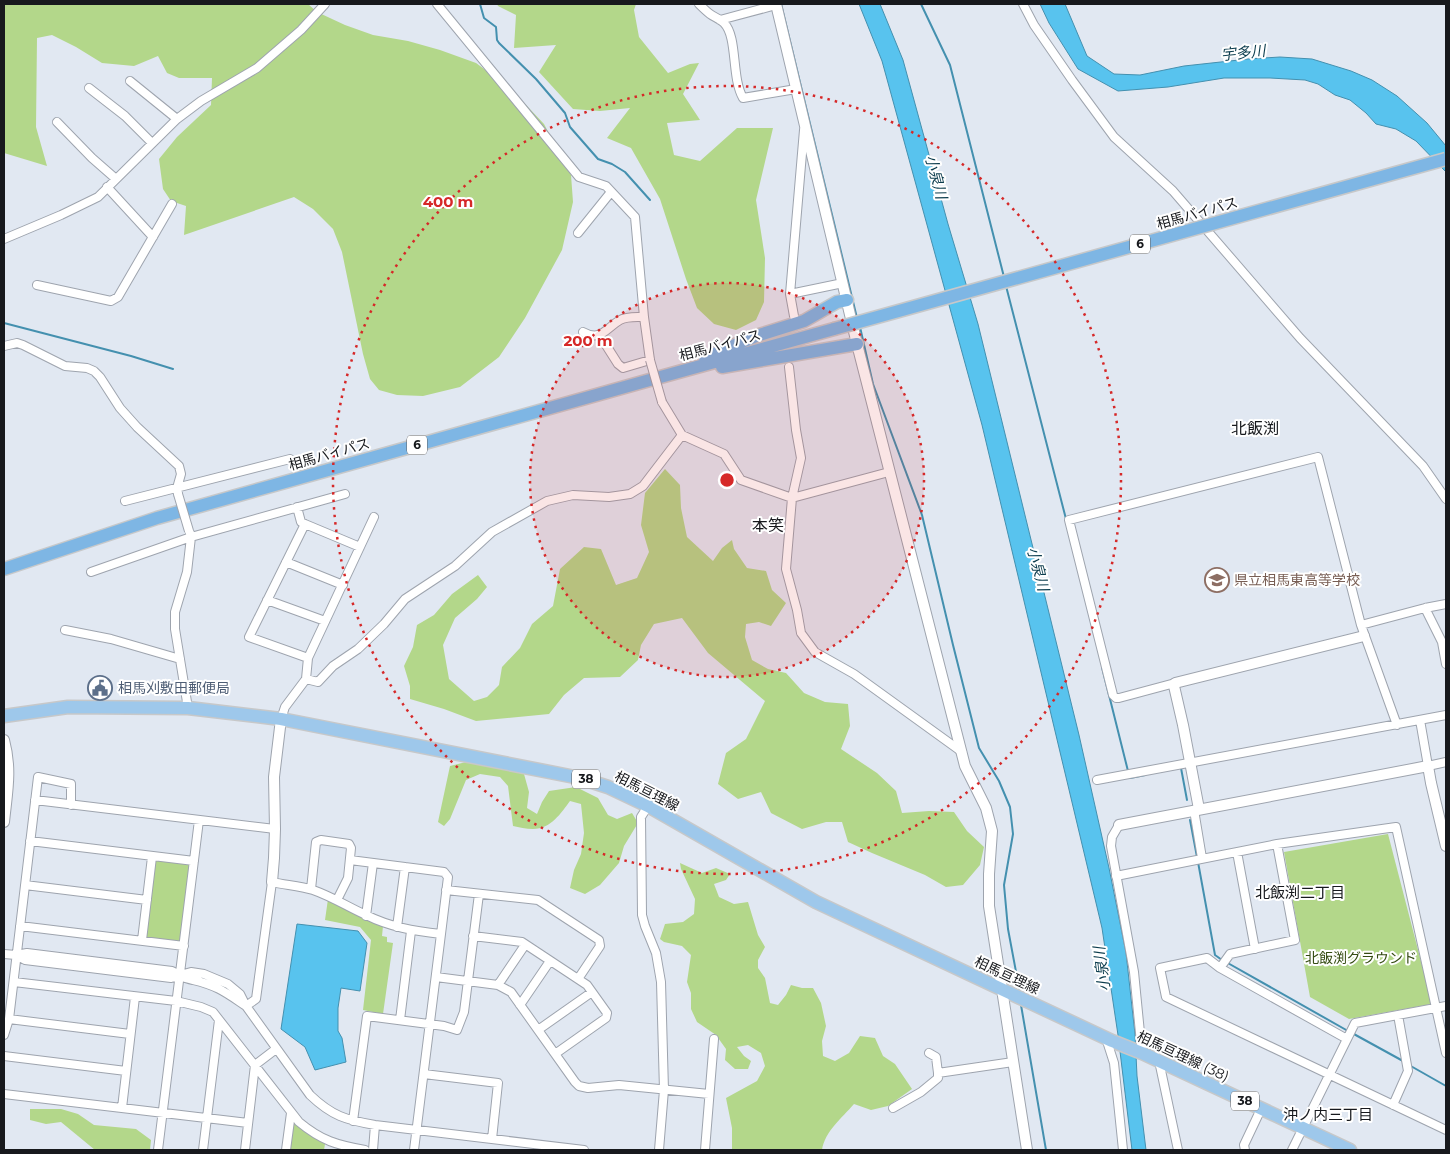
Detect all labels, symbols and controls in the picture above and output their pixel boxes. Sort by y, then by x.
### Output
water label: 宇多川 [1220,40,1268,64]
water label: 小泉川 [921,153,952,203]
text: 400 m [423,192,473,211]
street label: 相馬バイパス [1154,193,1240,233]
road number: 6 [1130,234,1150,253]
street label: 相馬バイパス [677,325,763,365]
text: 200 m [563,331,613,350]
district label: 北飯渕 [1231,419,1279,438]
street label: 相馬バイパス [286,434,372,474]
road number: 6 [407,436,427,454]
centre of rings [718,471,736,489]
district label: 本笑 [752,516,784,535]
water label: 小泉川 [1023,545,1054,595]
school or university icon: 県立相馬東高等学校 [1204,567,1230,593]
place label: 県立相馬東高等学校 [1234,571,1360,589]
public building icon: 相馬刈敷田郵便局 [87,675,113,701]
place label: 相馬刈敷田郵便局 [118,679,230,697]
street label: 相馬亘理線 [612,767,682,815]
road number: 38 [572,770,600,789]
district label: 北飯渕二丁目 [1255,883,1345,902]
water label: 小泉川 [1089,944,1114,993]
park label: 北飯渕グラウンド [1305,949,1417,967]
street label: 相馬亘理線 [971,952,1043,998]
street label: 相馬亘理線 (38) [1134,1027,1232,1085]
road number: 38 [1231,1092,1259,1110]
district label: 沖ノ内三丁目 [1283,1105,1373,1124]

